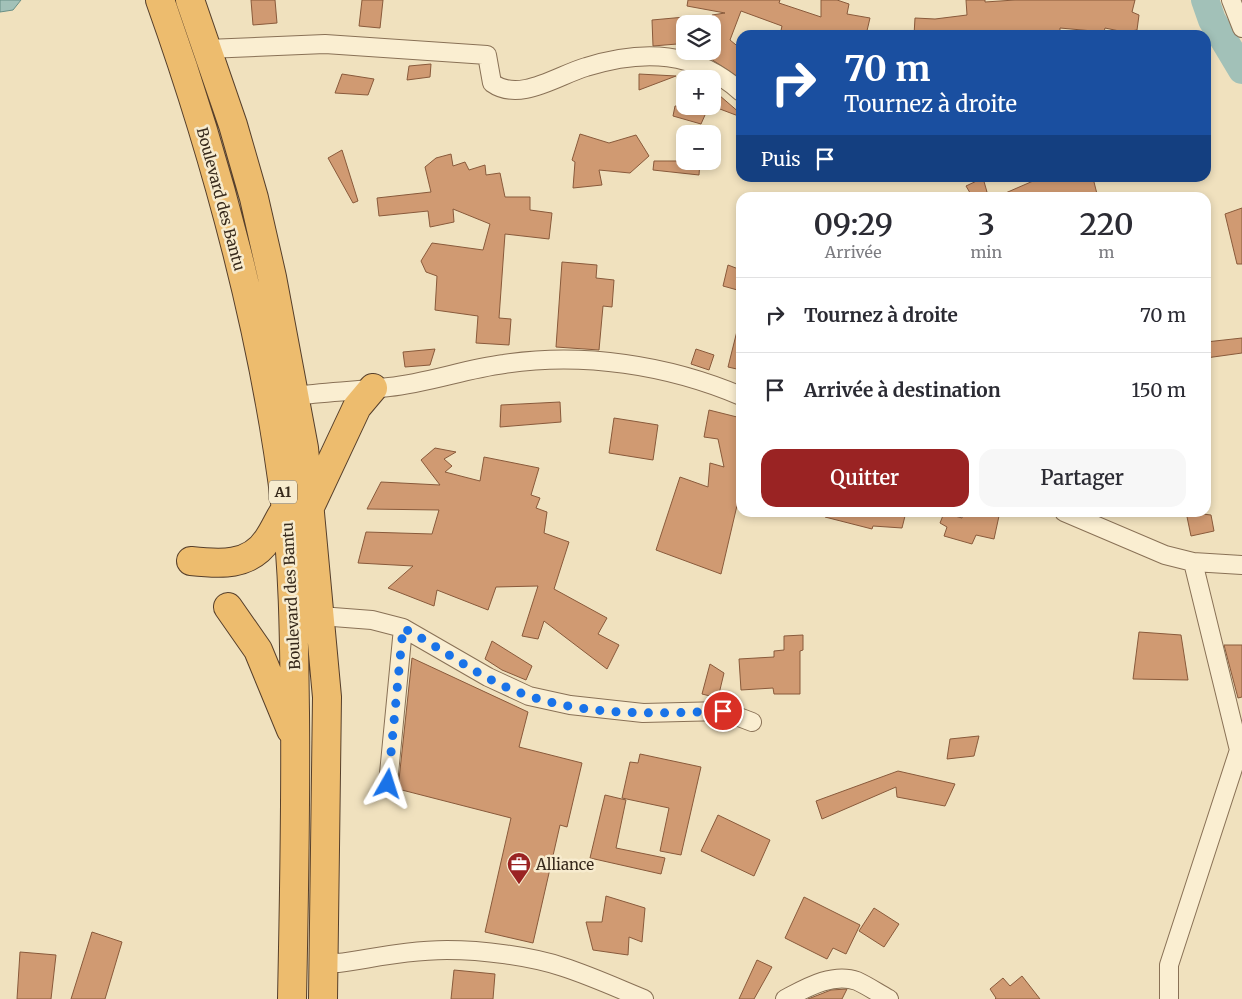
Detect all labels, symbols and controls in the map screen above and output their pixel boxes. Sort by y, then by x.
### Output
map controls [676,15,721,170]
button: layers [676,15,721,60]
text: 70 m [844,47,931,91]
icon: right [761,50,826,115]
button: + [676,70,721,115]
text: Tournez à droite [844,90,1017,118]
street label: Boulevard des Bantu [193,125,249,273]
button: − [676,125,721,170]
icon: arrive [811,145,839,173]
text: Puis [761,147,801,171]
text: 09:29 [813,205,893,243]
text: 3 [978,205,995,243]
text: 220 [1080,205,1134,243]
text: Arrivée [825,242,882,262]
text: min [970,242,1002,262]
text: m [1099,242,1115,262]
icon: right [761,301,789,329]
text: Tournez à droite [804,303,958,327]
text: 70 m [1140,303,1186,327]
icon: arrive [761,376,789,404]
text: Arrivée à destination [804,378,1001,402]
text: 150 m [1132,378,1186,402]
button: Quitter [761,449,969,507]
button: Partager [979,449,1186,507]
road number: A1 [269,481,297,504]
street label: Boulevard des Bantu [278,522,304,670]
pin [702,690,744,732]
icon: arrive [709,697,737,725]
position arrow [361,757,413,809]
office icon: Alliance [506,851,532,885]
place label: Alliance [535,855,594,874]

